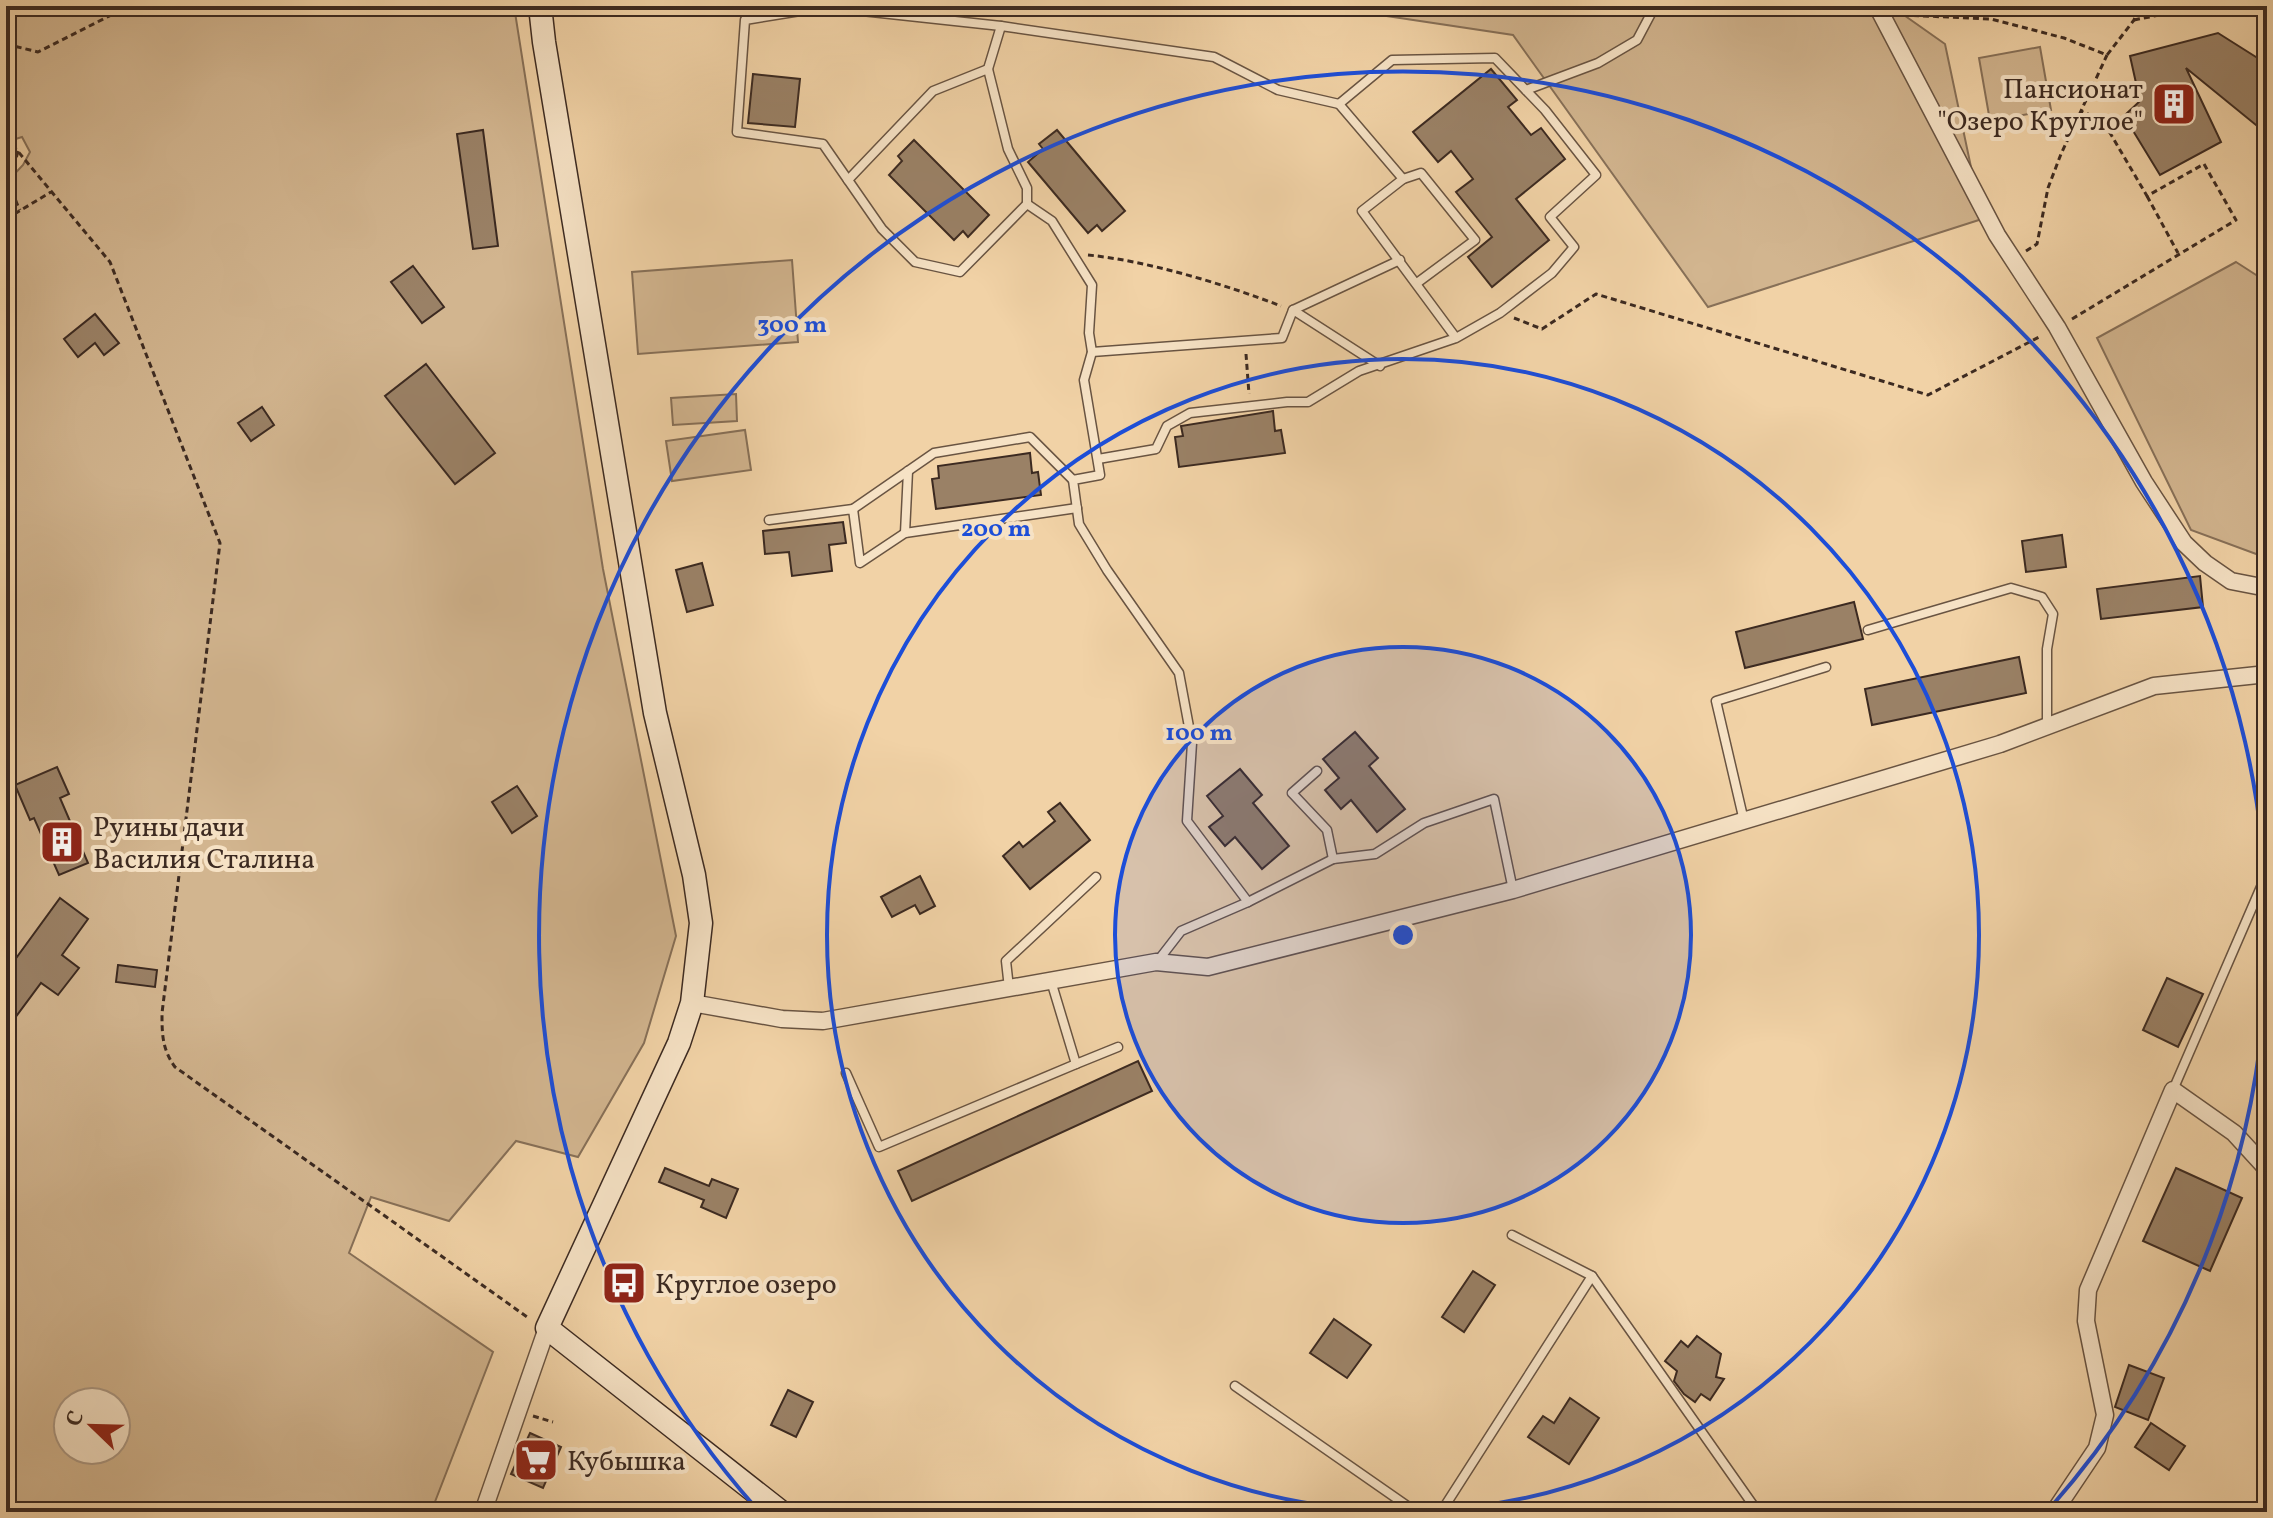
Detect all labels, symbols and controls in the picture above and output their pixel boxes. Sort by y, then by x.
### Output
place label: Пансионат "Озеро Круглое" [1937,71,2143,142]
building icon: Пансионат "Озеро Круглое" [2150,80,2198,128]
text: 300 m [757,309,827,343]
text: 200 m [961,513,1031,547]
text: 100 m [1165,717,1233,751]
place label: Руины дачи Василия Сталина [93,809,315,880]
building icon: Руины дачи Василия Сталина [38,818,86,866]
centre of rings [1389,921,1417,949]
bus stop icon: Круглое озеро [600,1259,648,1307]
place label: Круглое озеро [655,1266,837,1305]
north arrow [52,1386,132,1466]
text: С [59,1407,93,1432]
supermarket icon: Кубышка [512,1436,560,1484]
place label: Кубышка [567,1443,686,1482]

